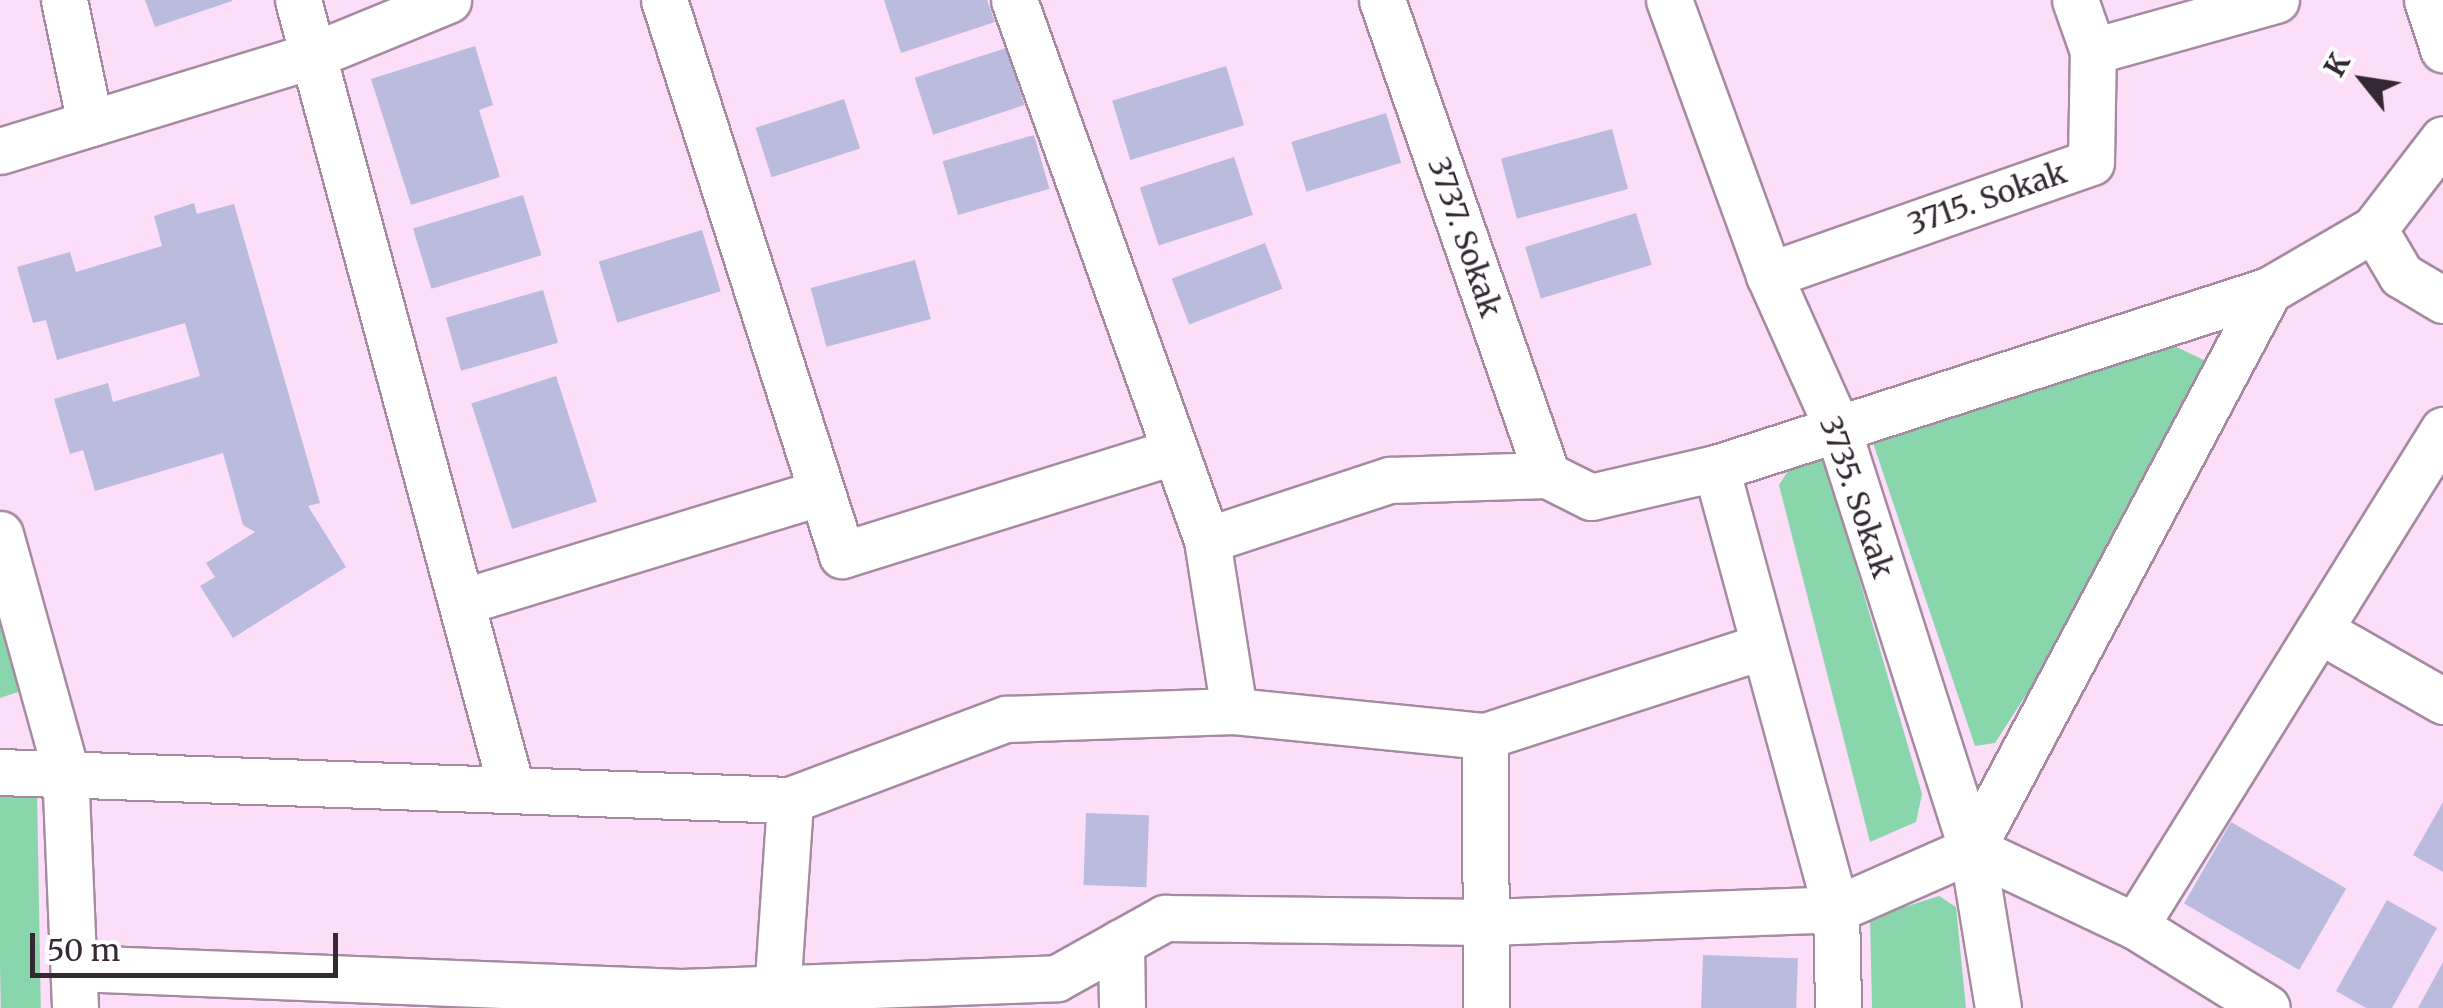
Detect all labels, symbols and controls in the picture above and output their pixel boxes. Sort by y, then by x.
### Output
north arrow [2313,30,2413,130]
text: K [2316,47,2358,83]
street label: 3737. Sokak [1421,152,1509,322]
street label: 3715. Sokak [1903,154,2071,242]
street label: 3735. Sokak [1813,412,1901,582]
scale bar [35,913,342,975]
text: 50 m [47,931,120,969]

